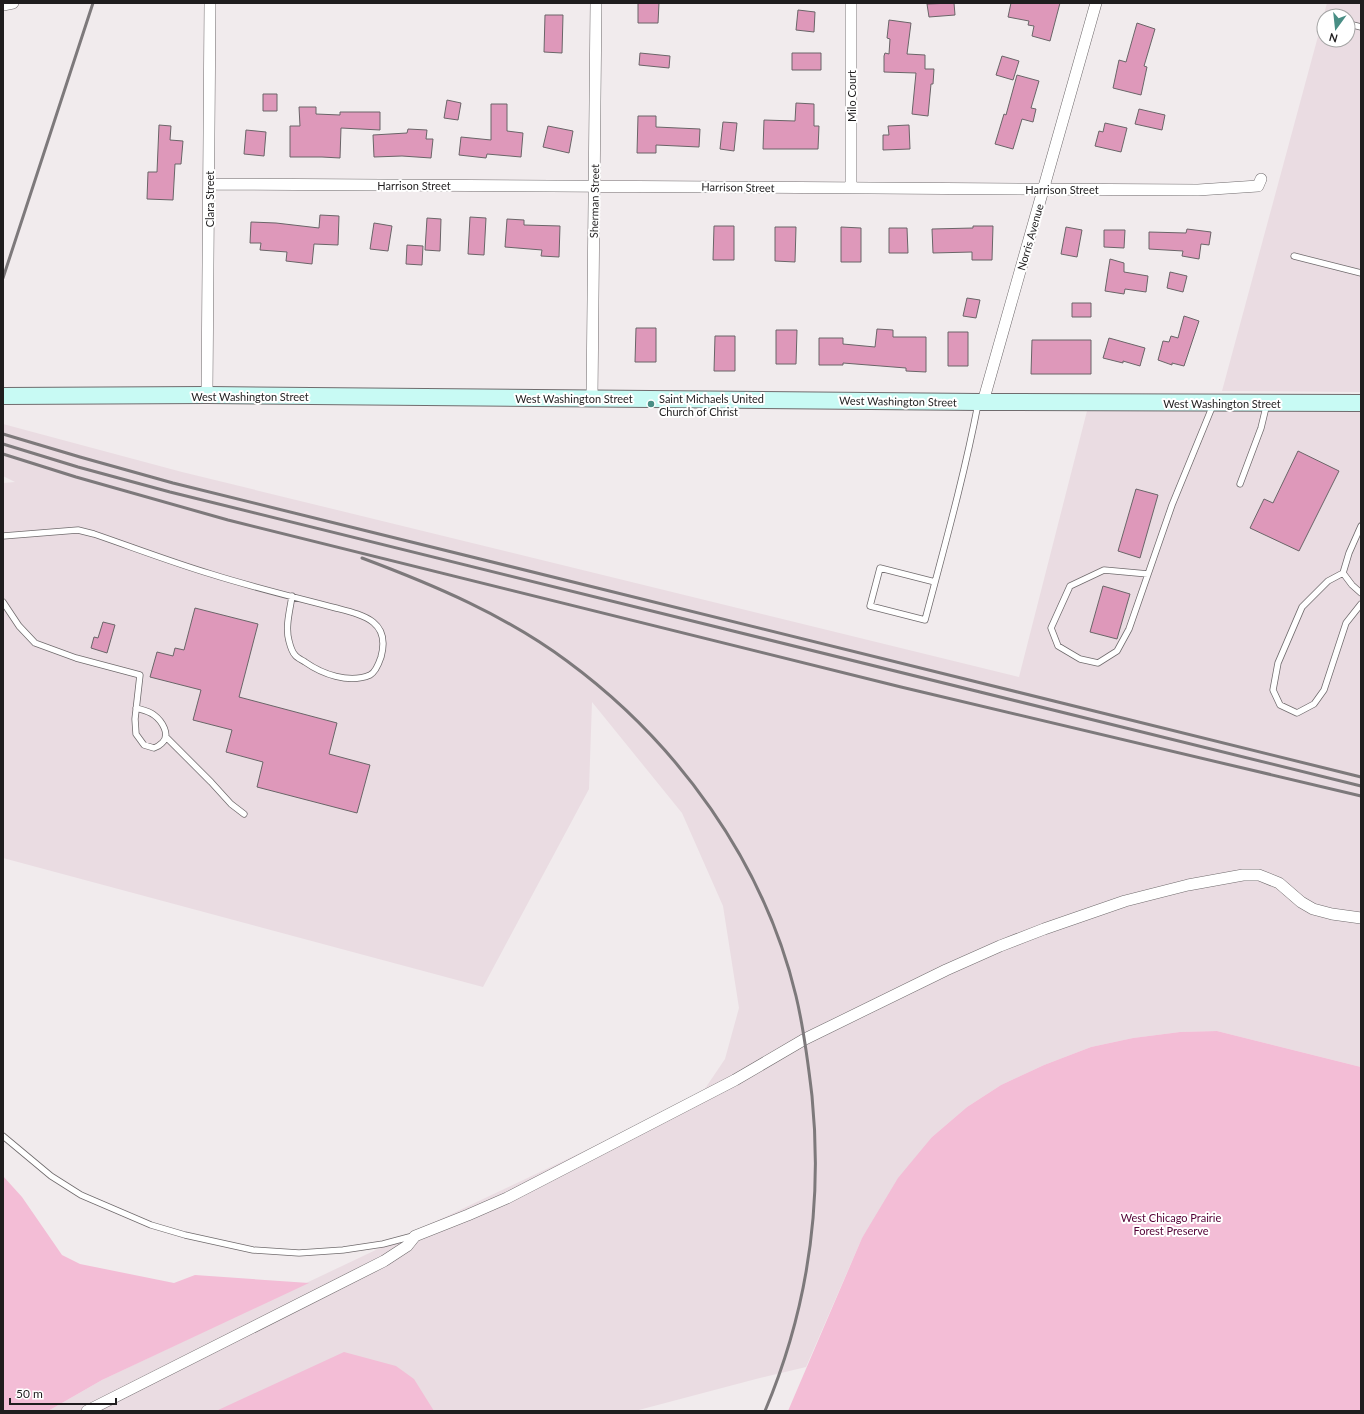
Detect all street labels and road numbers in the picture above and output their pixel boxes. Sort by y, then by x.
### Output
street label: Milo Court [845,70,858,122]
street label: Sherman Street [587,164,601,238]
street label: Clara Street [203,171,216,227]
street label: Harrison Street [377,179,451,192]
street label: Harrison Street [701,180,775,194]
street label: Harrison Street [1025,183,1099,196]
street label: Norris Avenue [1014,202,1046,272]
street label: West Washington Street [191,390,309,403]
street label: West Washington Street [515,392,633,405]
street label: West Washington Street [839,393,957,409]
street label: West Washington Street [1163,397,1281,410]

